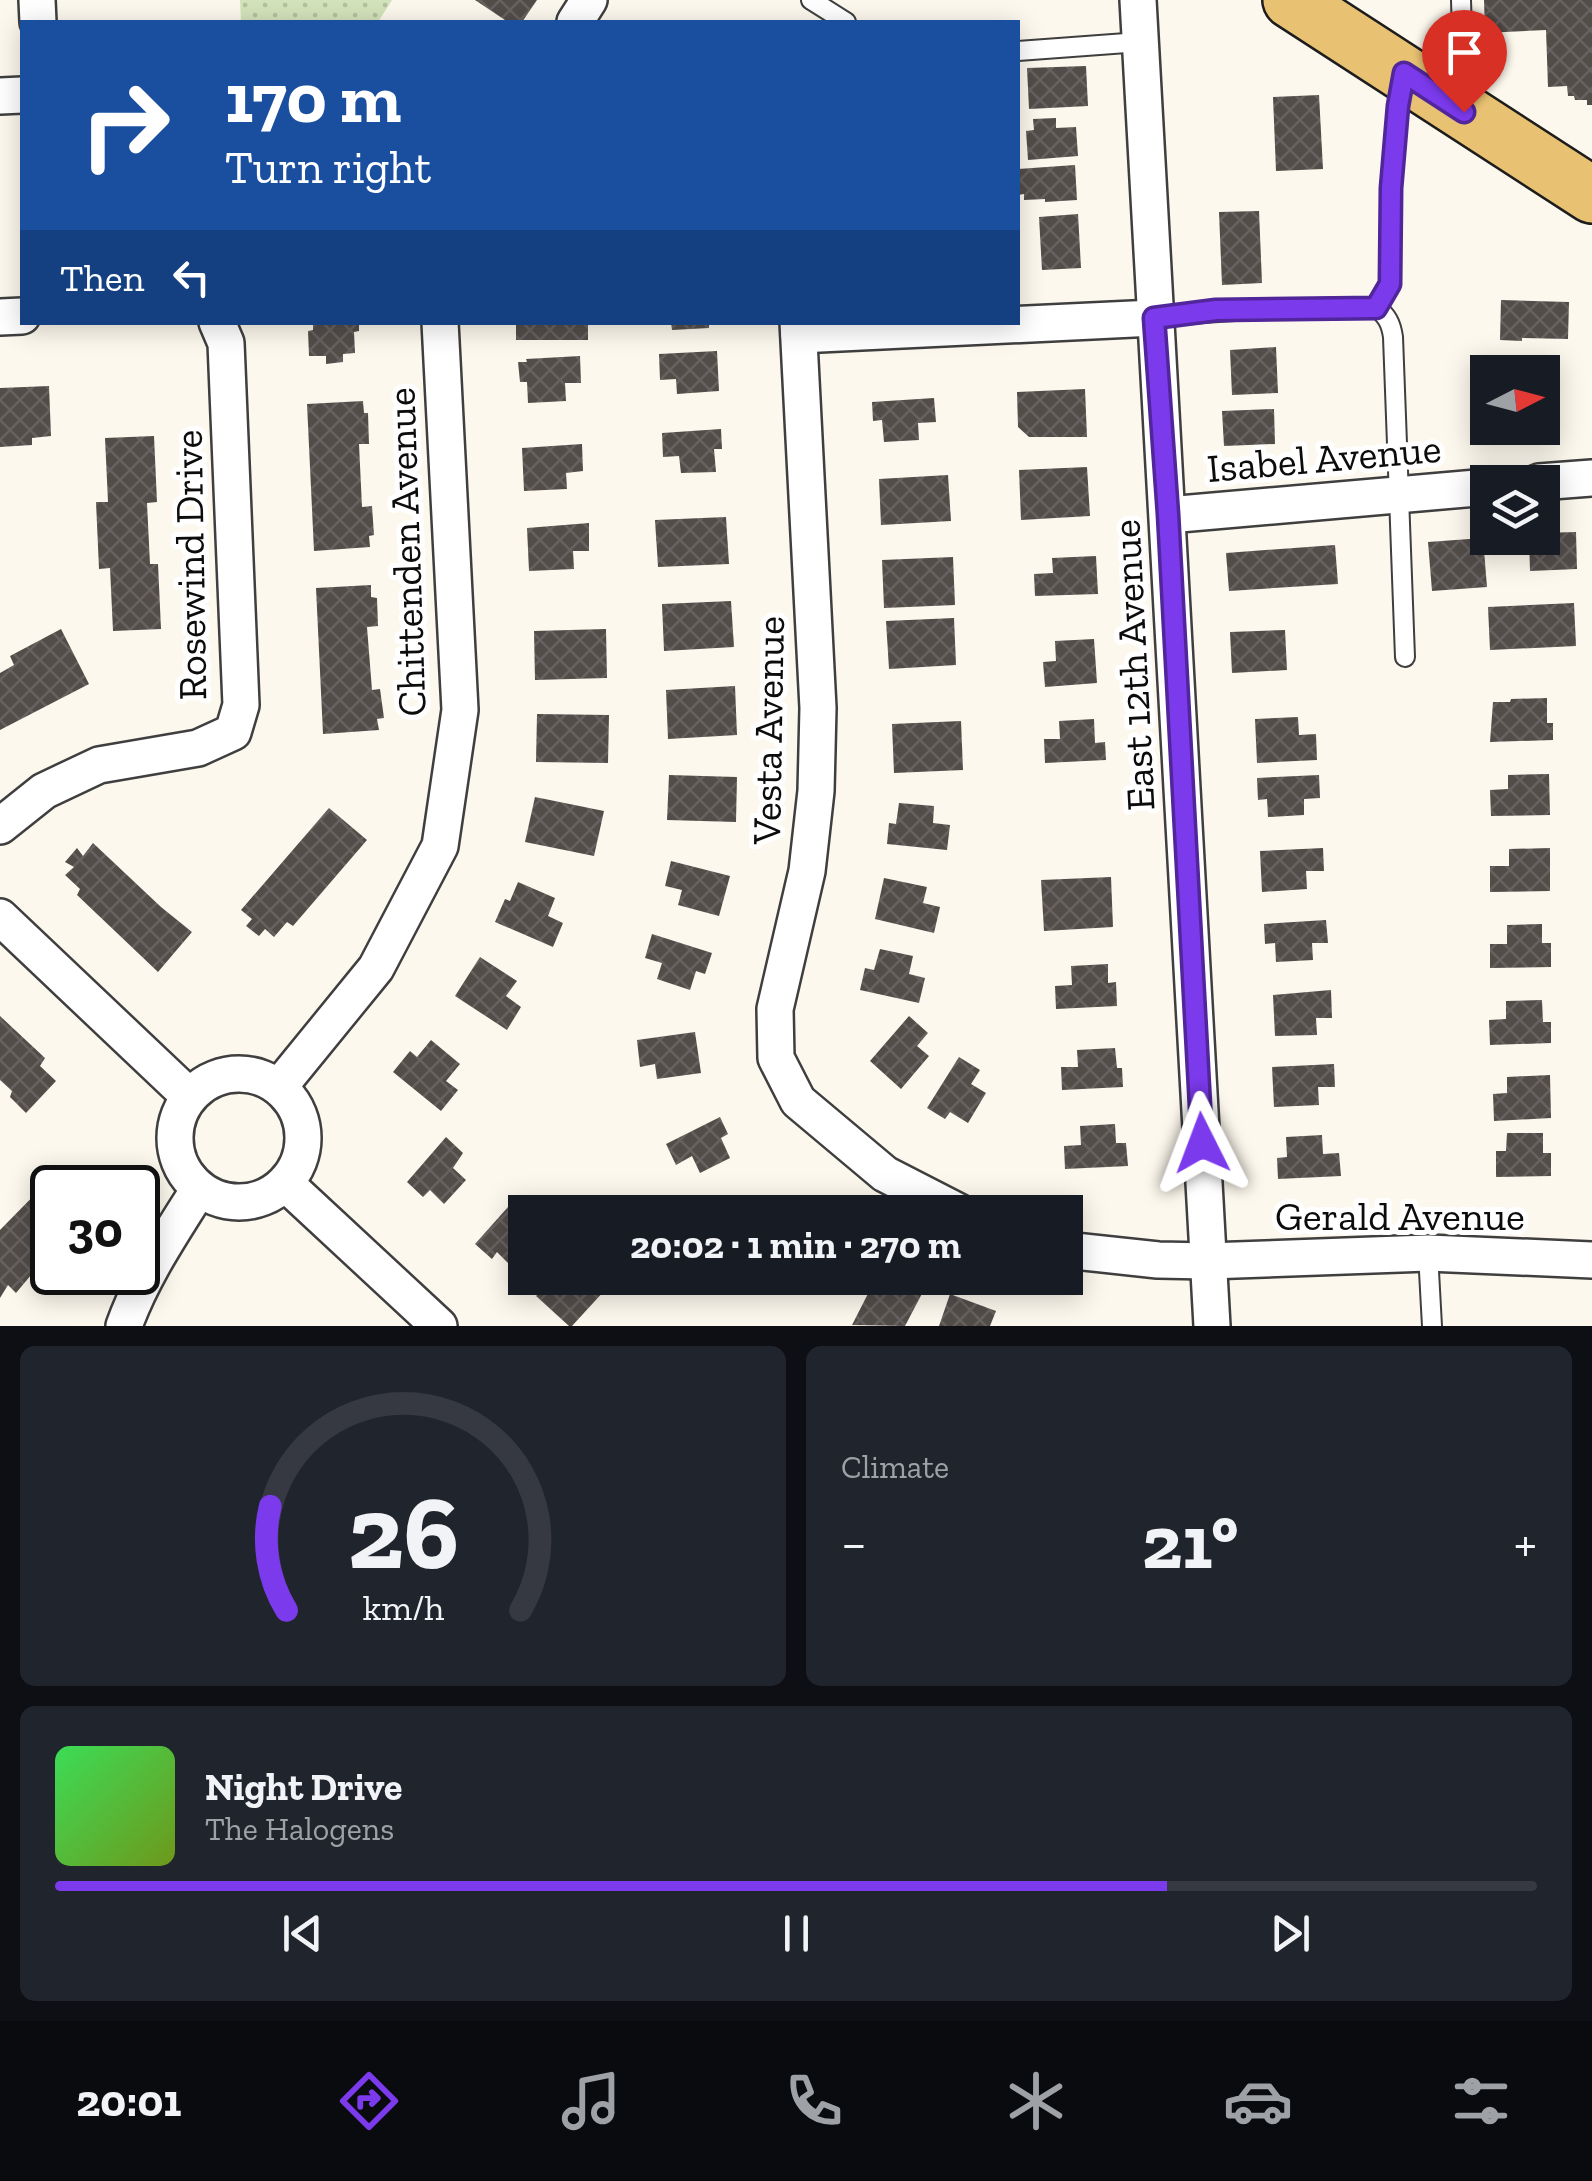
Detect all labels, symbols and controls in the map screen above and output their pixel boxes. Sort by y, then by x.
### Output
pin [1422,10,1507,113]
icon: arrive [1437,25,1492,80]
text: 170 m [225,56,401,140]
icon: right [60,60,190,190]
text: Turn right [225,141,431,195]
icon: left [164,250,219,305]
text: Then [60,255,144,301]
north arrow [1470,355,1560,445]
map controls [1470,355,1560,555]
street label: Chittenden Avenue [376,387,436,717]
street label: Isabel Avenue [1205,424,1443,492]
street label: Rosewind Drive [164,429,216,701]
button: layers [1470,465,1560,555]
street label: East 12th Avenue [1101,518,1165,812]
street label: Vesta Avenue [742,615,794,846]
position arrow [1150,1091,1254,1195]
speed limit sign: 30 [30,1165,160,1295]
street label: Gerald Avenue [1275,1192,1525,1240]
text: 20:02 · 1 min · 270 m [630,1222,961,1268]
text: Climate [841,1448,949,1486]
text: 26 [347,1470,459,1595]
text: 21° [1142,1497,1238,1587]
text: − [841,1510,867,1576]
text: + [1514,1510,1537,1576]
text: km/h [362,1586,444,1629]
text: Night Drive [205,1764,402,1810]
text: The Halogens [205,1810,394,1848]
icon: previous [275,1906,330,1961]
icon: pause [769,1906,824,1961]
icon: next [1263,1906,1318,1961]
icon: directions [334,2066,404,2136]
icon: music [556,2066,626,2136]
icon: phone [779,2066,849,2136]
icon: climate [1001,2066,1071,2136]
icon: car [1223,2066,1293,2136]
icon: filters [1446,2066,1516,2136]
text: 20:01 [76,2074,182,2128]

